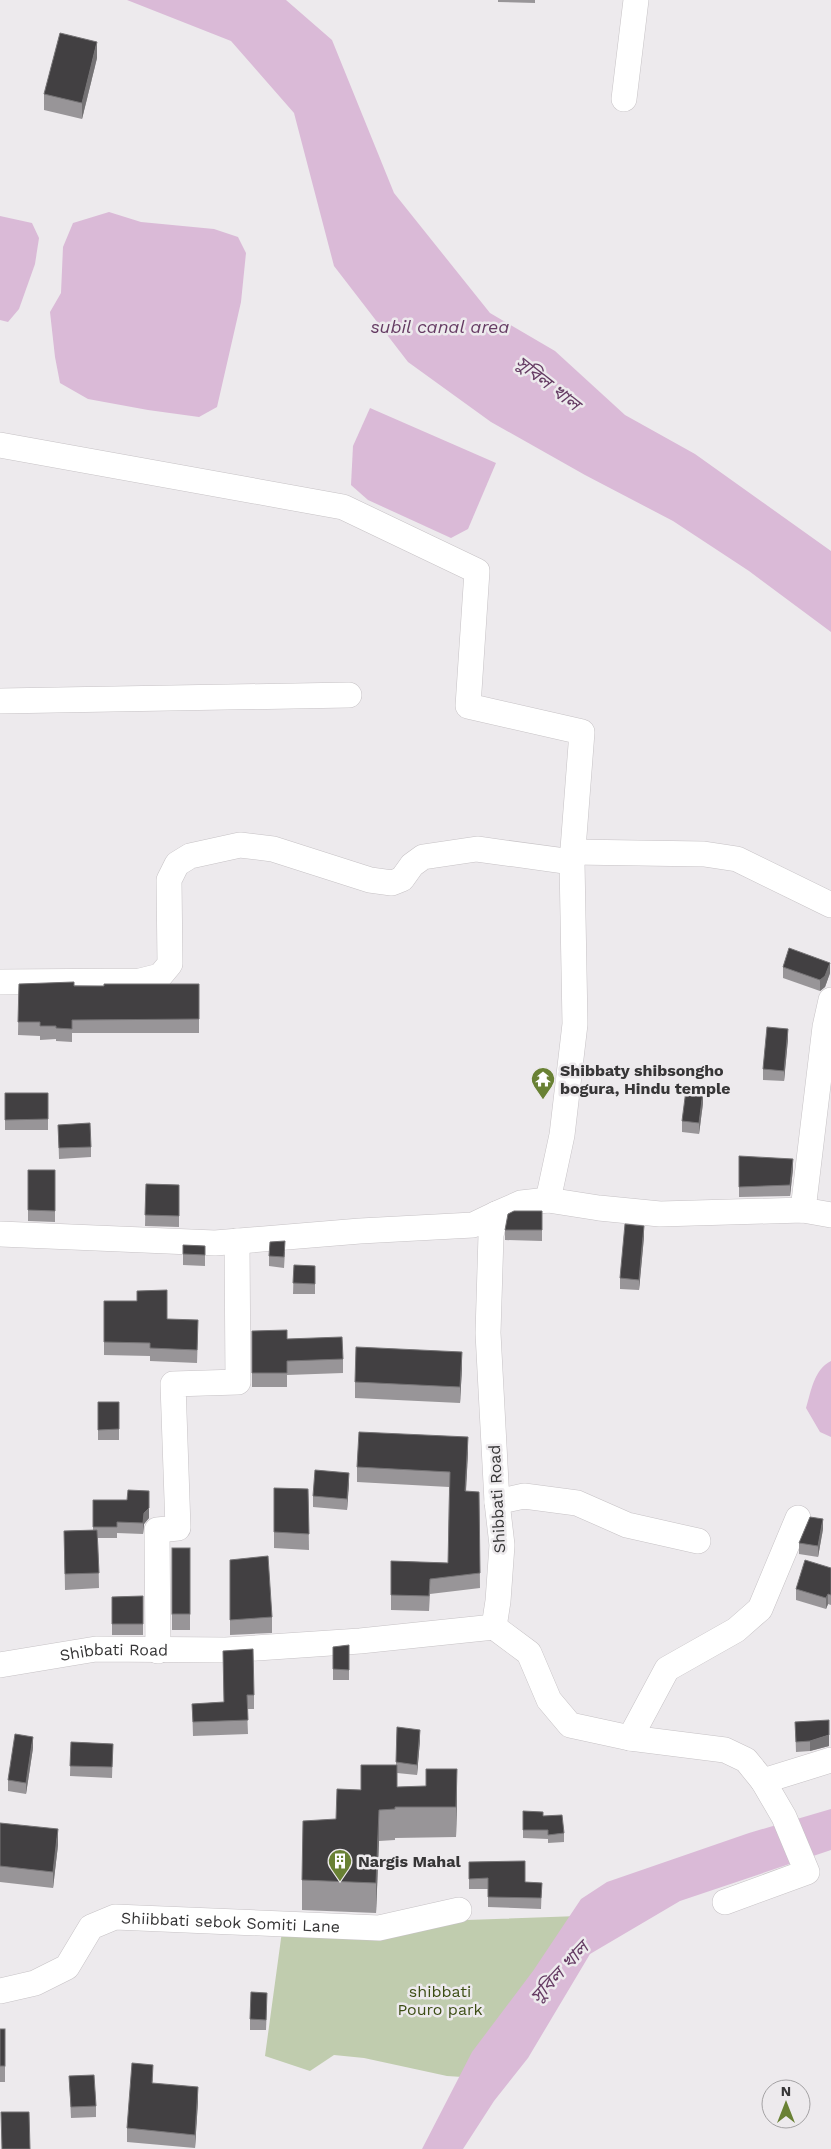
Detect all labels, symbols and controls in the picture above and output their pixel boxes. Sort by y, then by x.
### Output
water label: subil canal area [371,316,509,337]
water label: সুবিল খাল [511,351,587,418]
place label: Shibbaty shibsongho bogura, Hindu temple [560,1061,731,1098]
temple icon: Shibbaty shibsongho bogura, Hindu temple [530,1066,556,1100]
street label: Shibbati Road [485,1444,509,1554]
street label: Shibbati Road [58,1639,168,1664]
building icon: Nargis Mahal [327,1848,353,1882]
place label: Nargis Mahal [358,1852,461,1871]
street label: Shiibbati sebok Somiti Lane [121,1908,340,1936]
water label: সুবিল খাল [525,1934,596,2008]
park label: shibbati Pouro park [397,1982,483,2019]
north arrow [761,2079,811,2129]
text: N [781,2083,791,2099]

